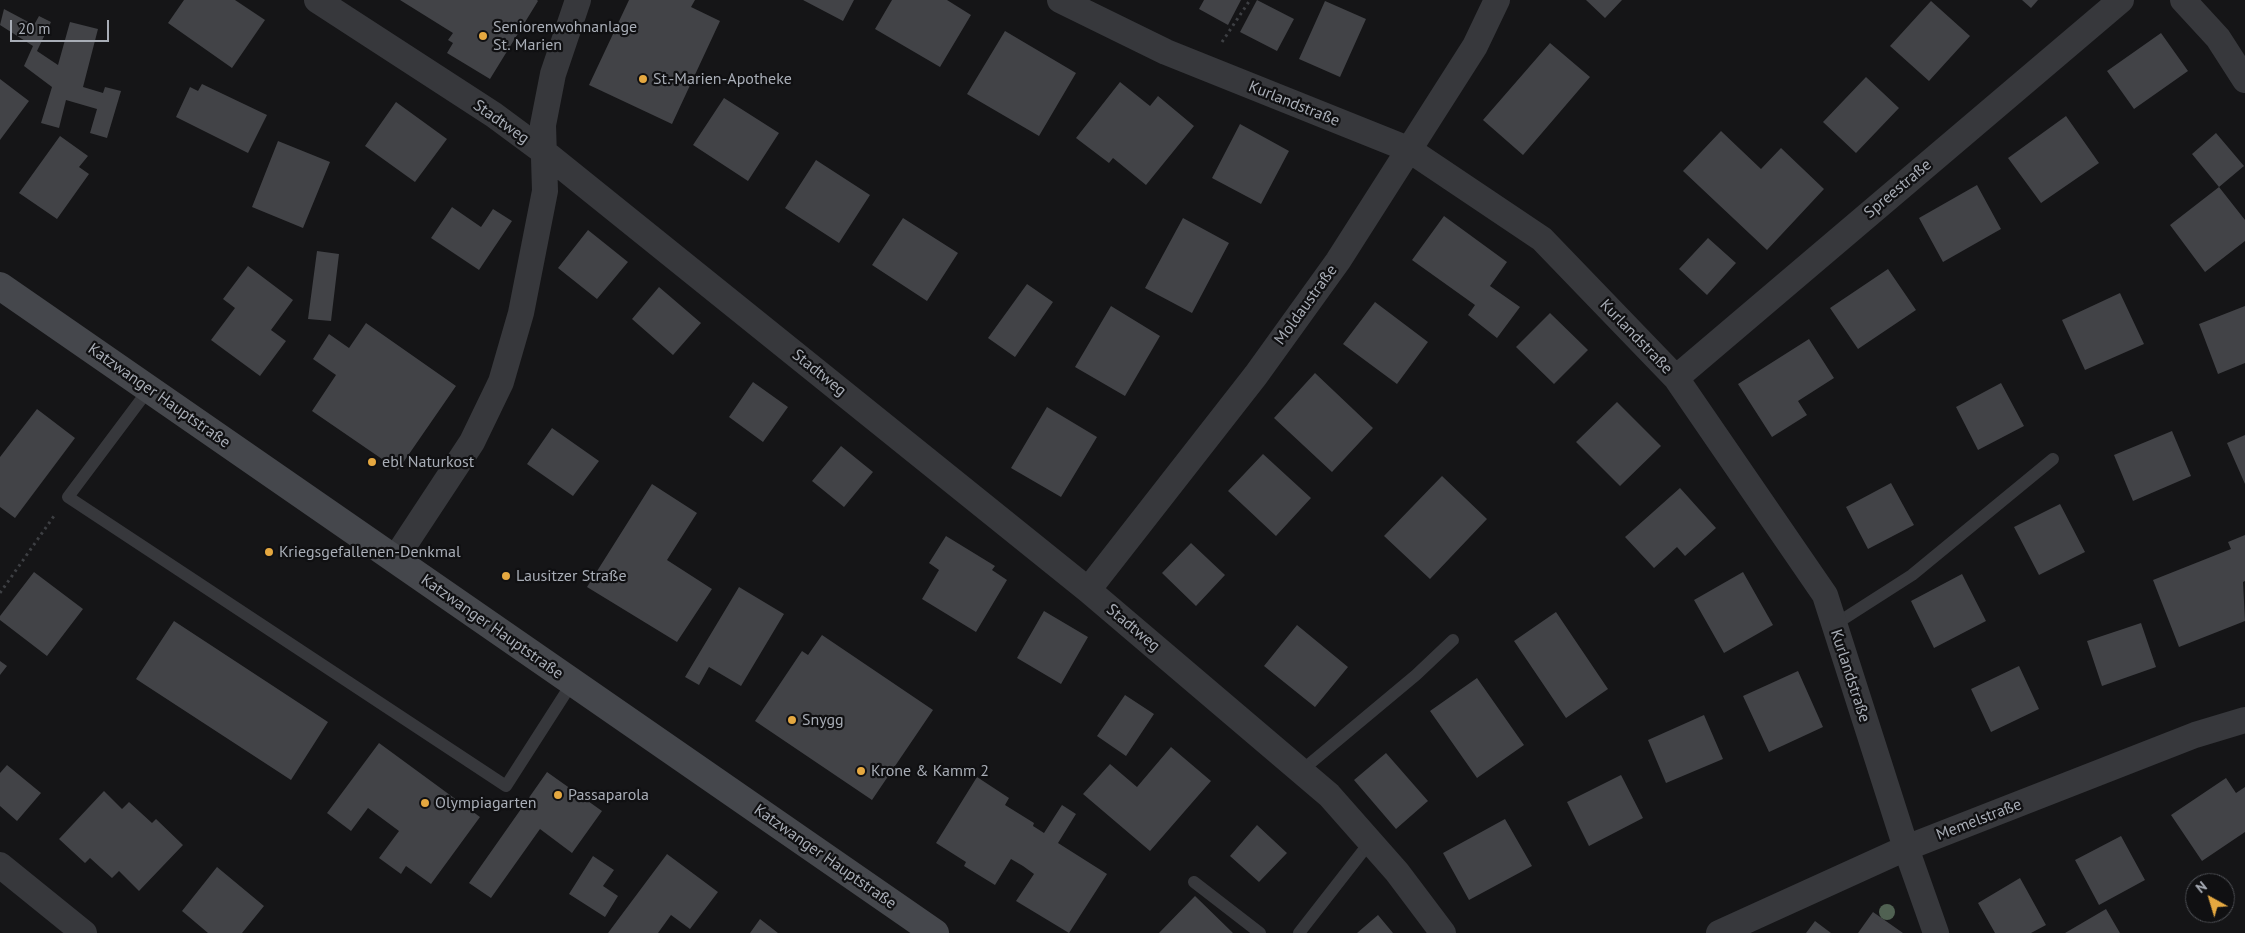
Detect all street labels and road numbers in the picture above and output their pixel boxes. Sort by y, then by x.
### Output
street label: Kurlandstraße [1246,77,1342,131]
street label: Stadtweg [469,96,533,148]
street label: Spreestraße [1860,155,1936,223]
street label: Moldaustraße [1271,261,1341,349]
street label: Kurlandstraße [1596,296,1676,378]
street label: Katzwanger Hauptstraße [84,340,234,452]
street label: Stadtweg [788,345,850,401]
street label: Katzwanger Hauptstraße [417,571,567,683]
street label: Stadtweg [1102,600,1164,656]
street label: Kurlandstraße [1826,627,1874,725]
street label: Memelstraße [1934,795,2024,845]
street label: Katzwanger Hauptstraße [750,801,900,913]

